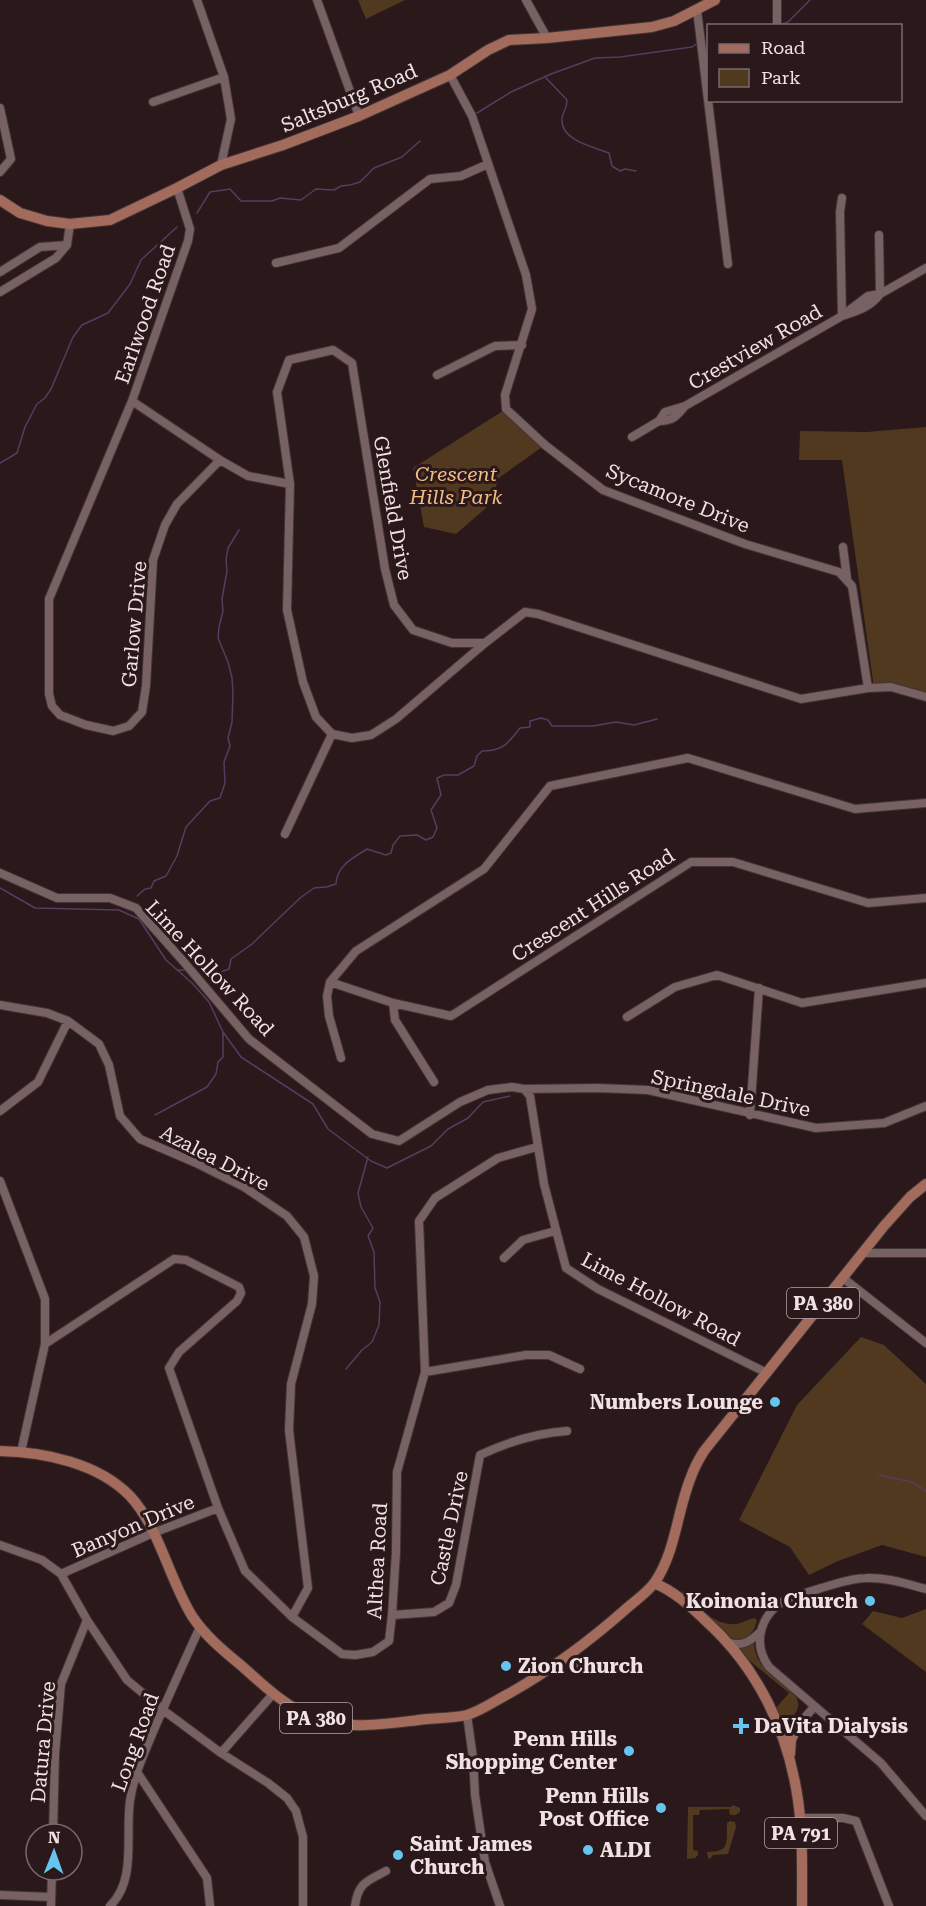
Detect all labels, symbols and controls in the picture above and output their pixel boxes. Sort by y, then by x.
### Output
legend [707,24,902,102]
text: Road [761,37,806,58]
street label: Saltsburg Road [277,58,421,137]
text: Park [761,67,801,88]
street label: Earlwood Road [110,241,180,387]
street label: Crestview Road [684,299,826,395]
street label: Glenfield Drive [368,434,418,582]
street label: Sycamore Drive [603,458,753,538]
park label: Crescent Hills Park [409,462,503,509]
street label: Garlow Drive [117,560,151,688]
street label: Crescent Hills Road [507,843,679,967]
street label: Lime Hollow Road [141,895,279,1041]
street label: Springdale Drive [649,1064,813,1122]
street label: Azalea Drive [156,1120,274,1196]
street label: Lime Hollow Road [577,1247,745,1351]
road number: PA 380 [787,1288,859,1318]
place label: Numbers Lounge [590,1390,763,1414]
marker: Numbers Lounge [768,1395,782,1409]
street label: Castle Drive [425,1468,473,1588]
street label: Banyon Drive [68,1489,198,1563]
street label: Althea Road [362,1502,392,1620]
place label: Koinonia Church [686,1589,859,1613]
marker: Koinonia Church [863,1594,877,1608]
place label: Zion Church [518,1654,644,1678]
marker: Zion Church [499,1659,513,1673]
street label: Datura Drive [26,1680,60,1804]
street label: Long Road [106,1689,164,1795]
road number: PA 380 [280,1703,352,1733]
place label: DaVita Dialysis [754,1714,908,1738]
marker: DaVita Dialysis [732,1717,750,1735]
place label: Penn Hills Shopping Center [446,1727,617,1774]
marker: Penn Hills Shopping Center [622,1744,636,1758]
place label: Penn Hills Post Office [539,1784,649,1831]
marker: Penn Hills Post Office [654,1801,668,1815]
road number: PA 791 [765,1818,837,1848]
north arrow [24,1822,84,1882]
text: N [48,1828,61,1847]
place label: Saint James Church [410,1832,532,1879]
place label: ALDI [600,1838,651,1862]
marker: ALDI [581,1843,595,1857]
marker: Saint James Church [391,1848,405,1862]

